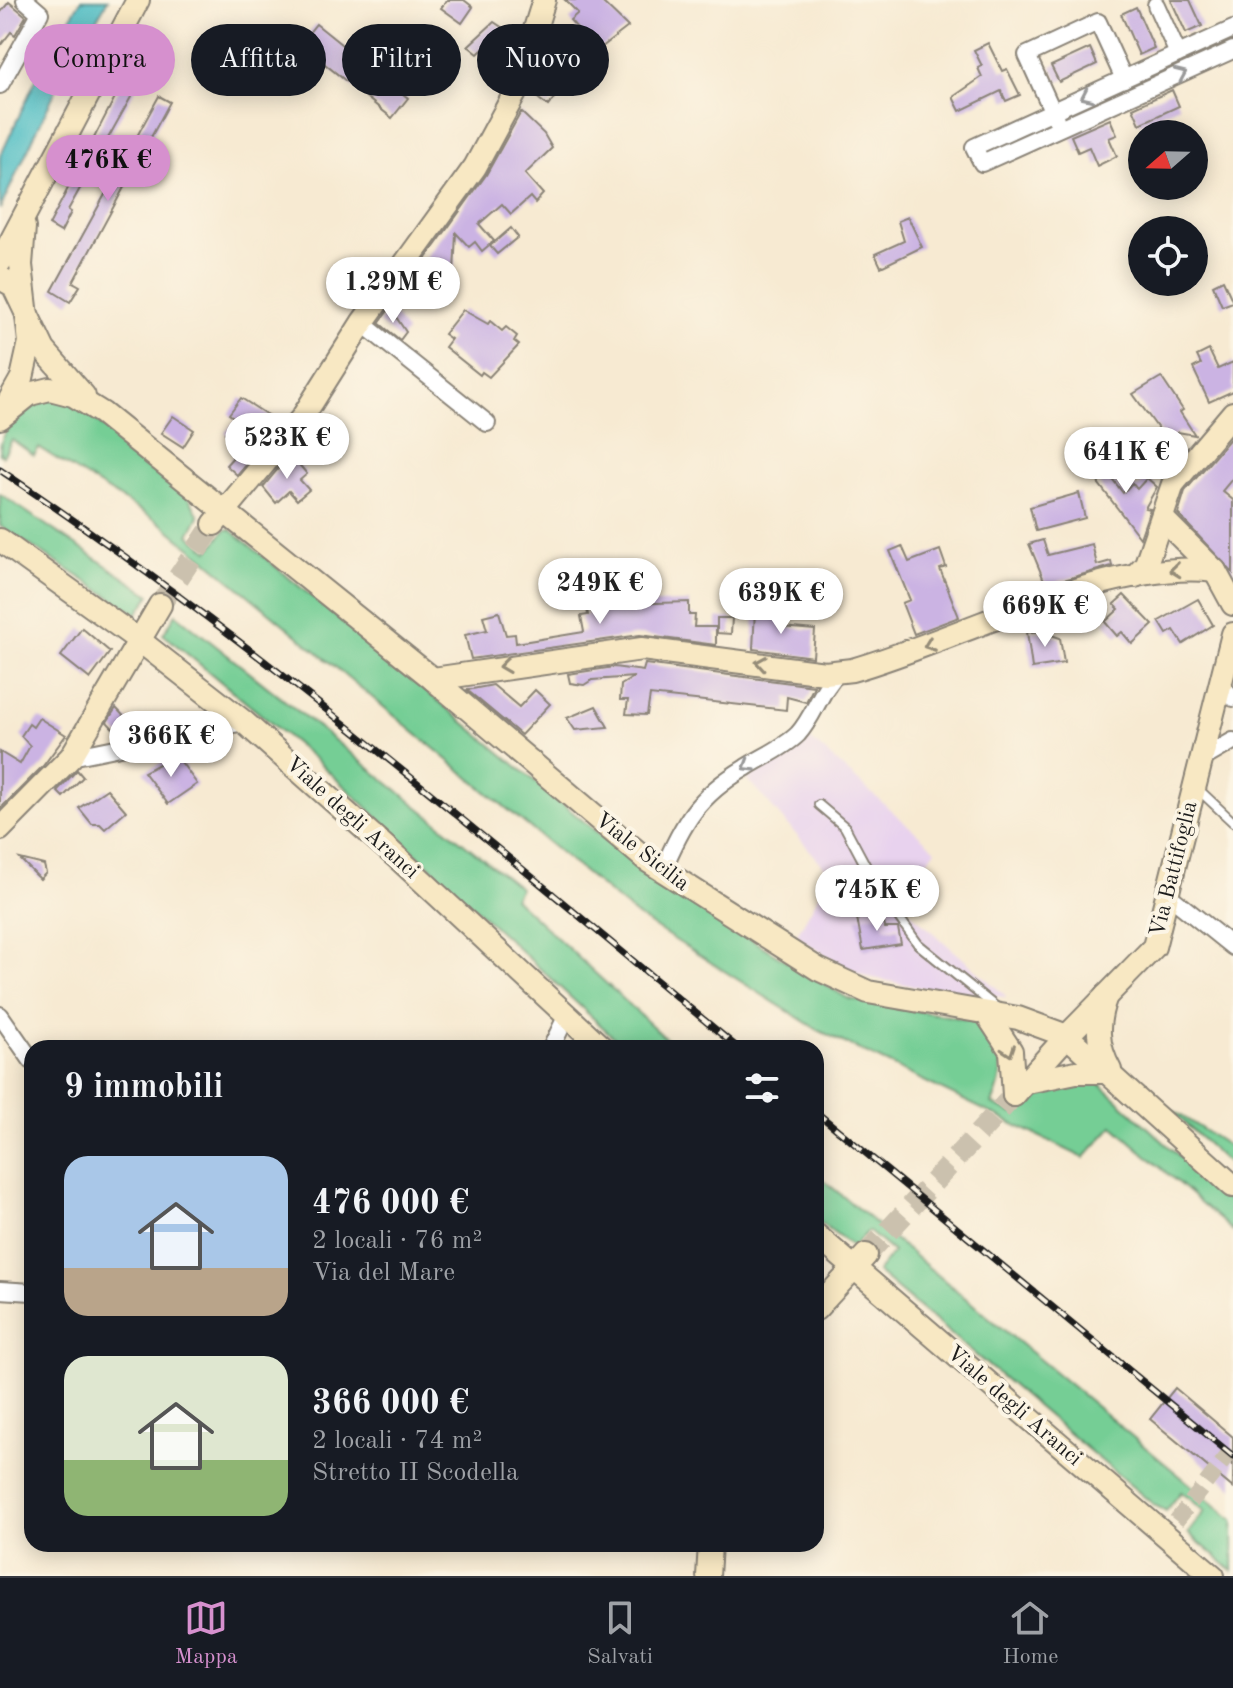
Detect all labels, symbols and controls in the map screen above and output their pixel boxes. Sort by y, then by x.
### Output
chip: Compra [24,24,175,96]
chip: Affitta [191,24,326,96]
chip: Filtri [342,24,461,96]
chip: Nuovo [477,24,609,96]
one-way arrow [1172,67,1187,83]
one-way arrow [1079,86,1094,102]
north arrow [1128,120,1208,200]
map controls [1128,120,1208,296]
pin: 476K € [43,135,173,203]
text: 476K € [64,148,152,174]
button: locate [1128,216,1208,296]
pin: 1.29M € [319,257,467,325]
text: 1.29M € [344,270,442,296]
pin: 523K € [222,413,352,481]
text: 523K € [243,426,331,452]
pin: 641K € [1061,427,1191,495]
text: 641K € [1082,440,1170,466]
pin: 249K € [535,558,665,626]
one-way arrow [1168,562,1181,579]
pin: 639K € [716,568,846,636]
text: 249K € [556,571,644,597]
text: 639K € [737,581,825,607]
pin: 669K € [980,581,1110,649]
text: 669K € [1001,594,1089,620]
one-way arrow [923,635,937,652]
one-way arrow [755,655,768,672]
one-way arrow [497,658,510,675]
pin: 366K € [106,711,236,779]
text: 366K € [127,724,215,750]
street label: Viale degli Aranci [281,753,423,883]
one-way arrow [743,756,757,771]
street label: Via Battifoglia [1146,799,1202,939]
street label: Viale Sicilia [591,809,693,896]
pin: 745K € [812,865,942,933]
text: 745K € [833,878,921,904]
one-way arrow [1000,1043,1016,1057]
icon: filters [740,1066,784,1110]
text: 9 immobili [64,1071,223,1105]
text: 476 000 € [312,1187,469,1221]
icon: home [128,1188,224,1284]
text: 2 locali · 76 m² [312,1228,482,1254]
text: Via del Mare [312,1260,455,1286]
street label: Viale degli Aranci [942,1342,1086,1470]
text: 366 000 € [312,1387,469,1421]
icon: home [128,1388,224,1484]
text: 2 locali · 74 m² [312,1428,482,1454]
text: Stretto II Scodella [312,1460,519,1486]
tab: Mappa [175,1596,238,1671]
tab: Salvati [587,1596,653,1671]
tab: Home [1002,1596,1058,1671]

